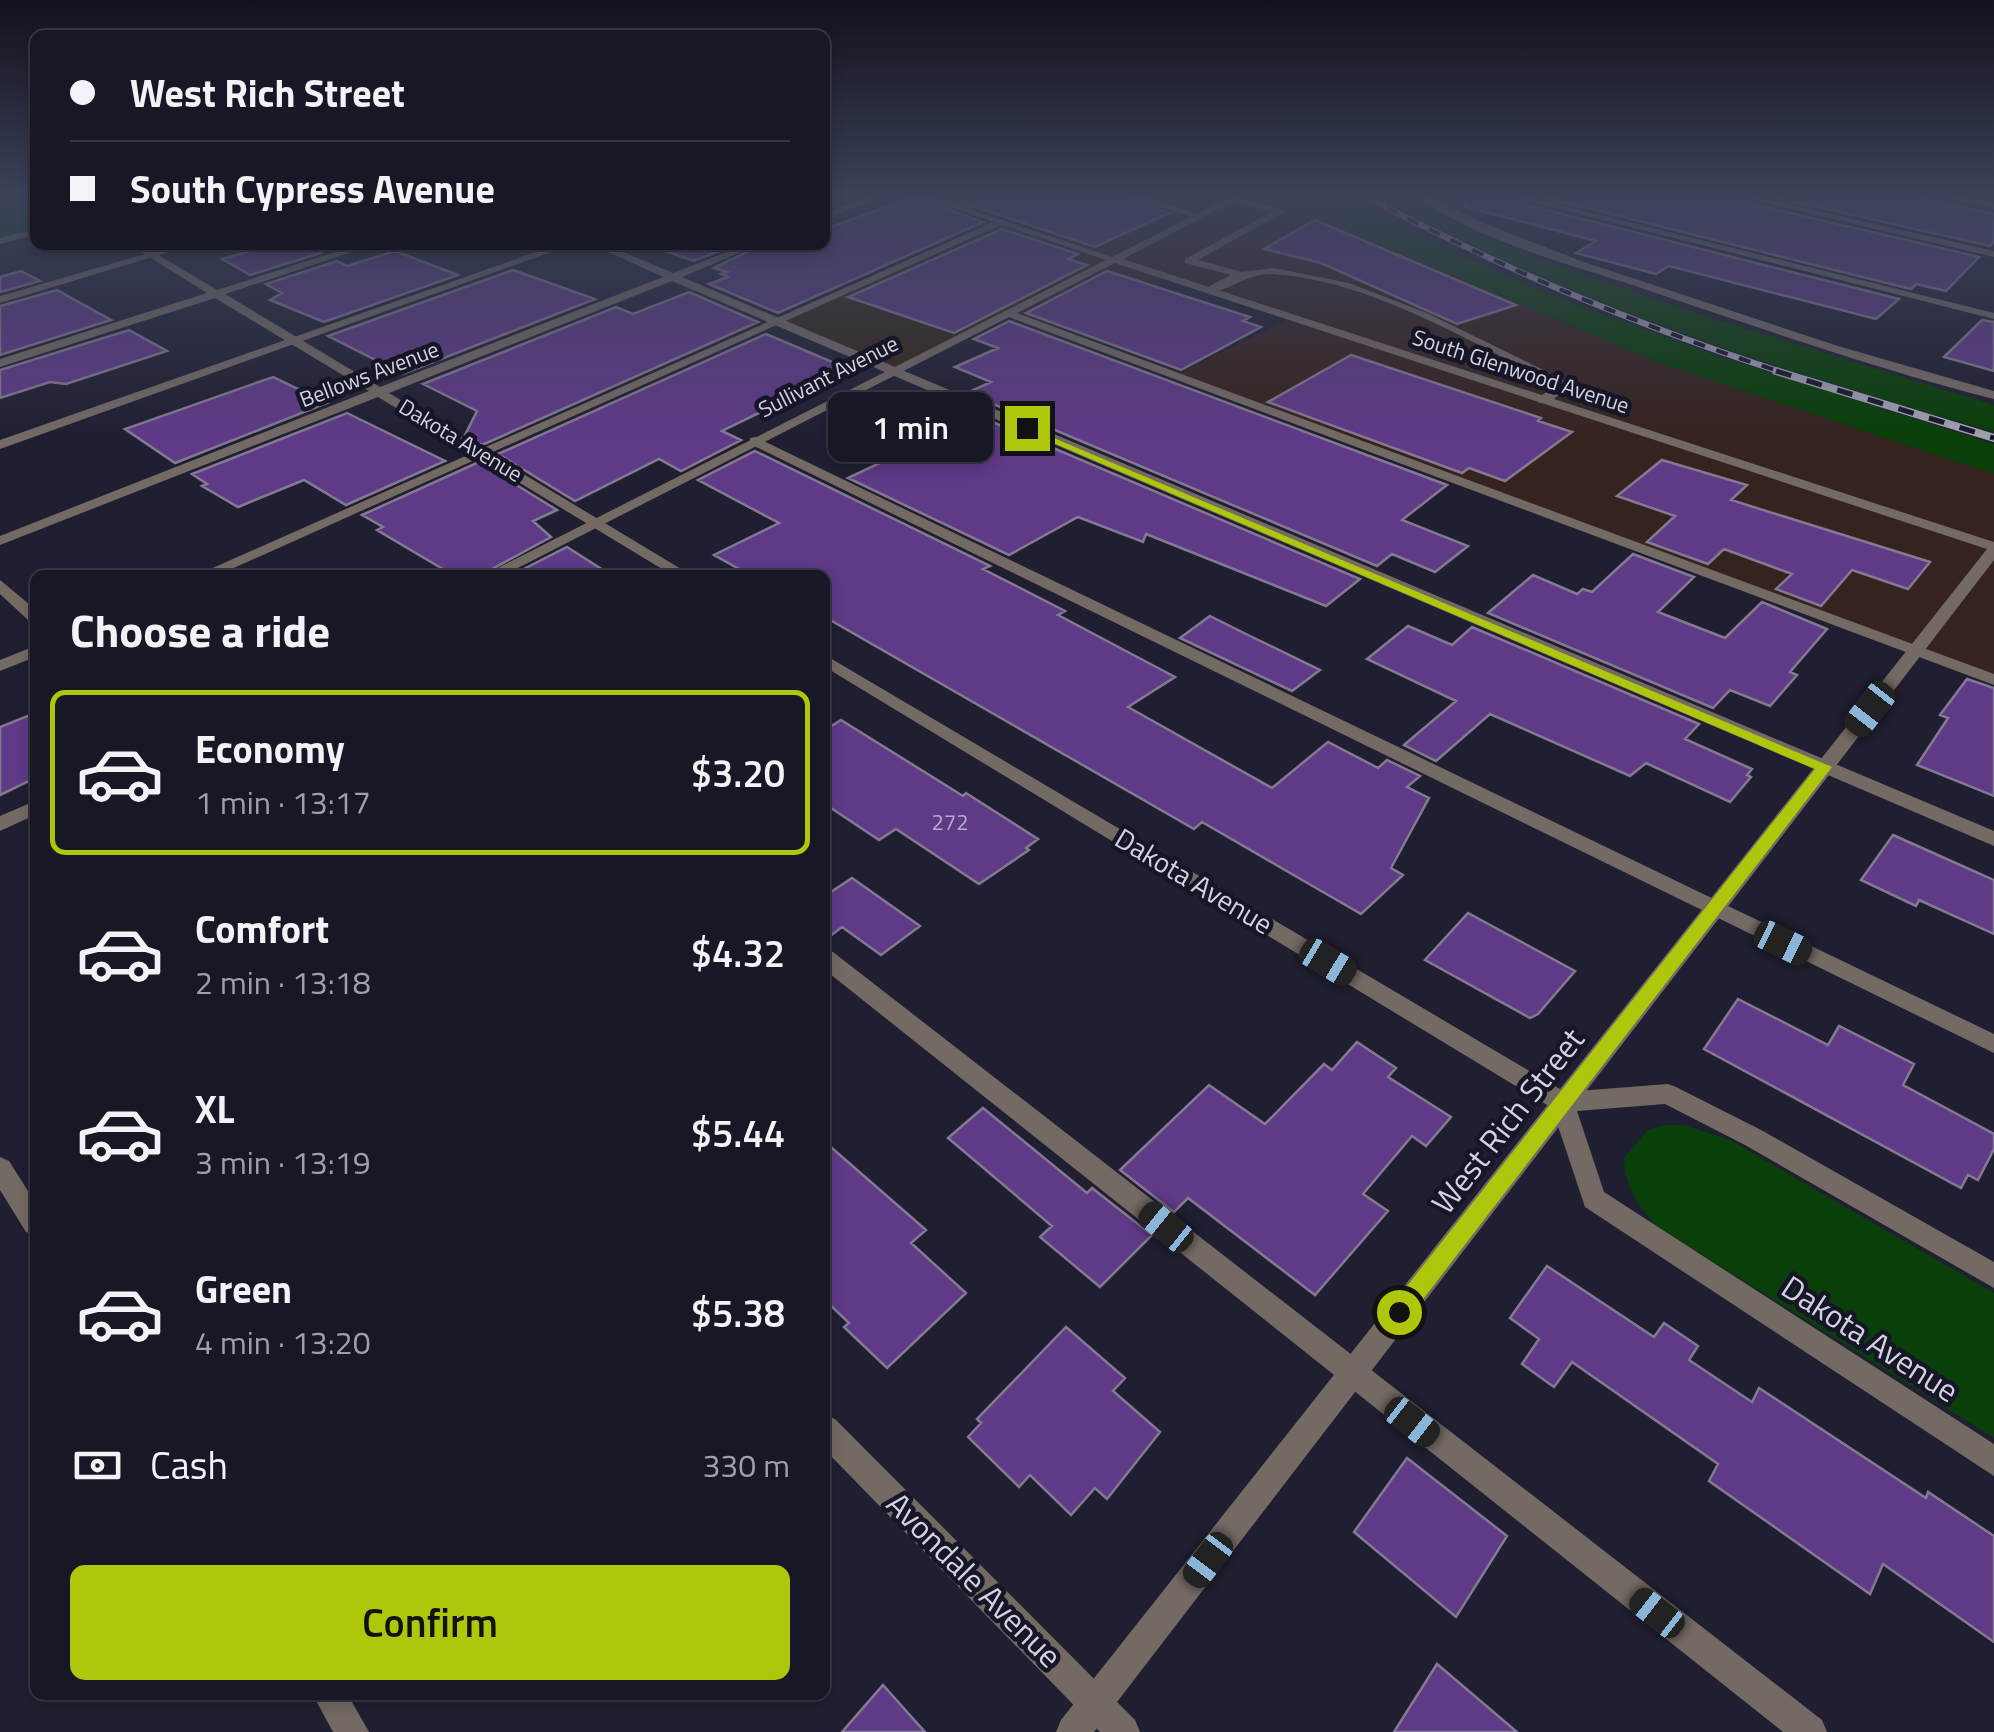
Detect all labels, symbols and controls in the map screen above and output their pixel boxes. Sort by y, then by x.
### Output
text: West Rich Street [130,64,405,122]
text: South Cypress Avenue [130,160,495,218]
street label: South Glenwood Avenue [1408,320,1634,422]
street label: Sullivant Avenue [752,326,904,426]
street label: Bellows Avenue [294,332,444,416]
street label: Dakota Avenue [392,390,530,490]
callout: 1 min [827,393,992,463]
text: 1 min [872,403,949,451]
route end [1005,406,1050,451]
text: Choose a ride [70,596,330,664]
car [1840,676,1900,742]
text: Economy [195,720,345,778]
icon: car [75,728,165,818]
text: $3.20 [691,744,785,802]
text: 1 min · 13:17 [195,778,371,826]
house number: 272 [932,805,968,839]
street label: Dakota Avenue [1107,816,1281,945]
text: Comfort [195,900,329,958]
icon: car [75,908,165,998]
car [1749,916,1817,970]
text: $4.32 [691,924,785,982]
car [1295,934,1361,990]
text: 2 min · 13:18 [195,958,371,1006]
street label: West Rich Street [1419,1017,1595,1224]
text: XL [195,1080,235,1138]
icon: car [75,1088,165,1178]
text: $5.44 [691,1104,785,1162]
text: 3 min · 13:19 [195,1138,371,1186]
car [1133,1196,1199,1258]
text: Green [195,1260,292,1318]
street label: Dakota Avenue [1772,1263,1969,1414]
icon: car [75,1268,165,1358]
text: $5.38 [691,1284,785,1342]
route start [1377,1290,1422,1335]
text: 4 min · 13:20 [195,1318,371,1366]
car [1379,1392,1445,1452]
text: Cash [150,1436,228,1494]
icon: cash [70,1438,125,1493]
text: 330 m [702,1441,790,1489]
street label: Avondale Avenue [876,1481,1073,1678]
car [1178,1527,1238,1593]
button: Confirm [70,1565,790,1680]
car [1624,1583,1690,1643]

